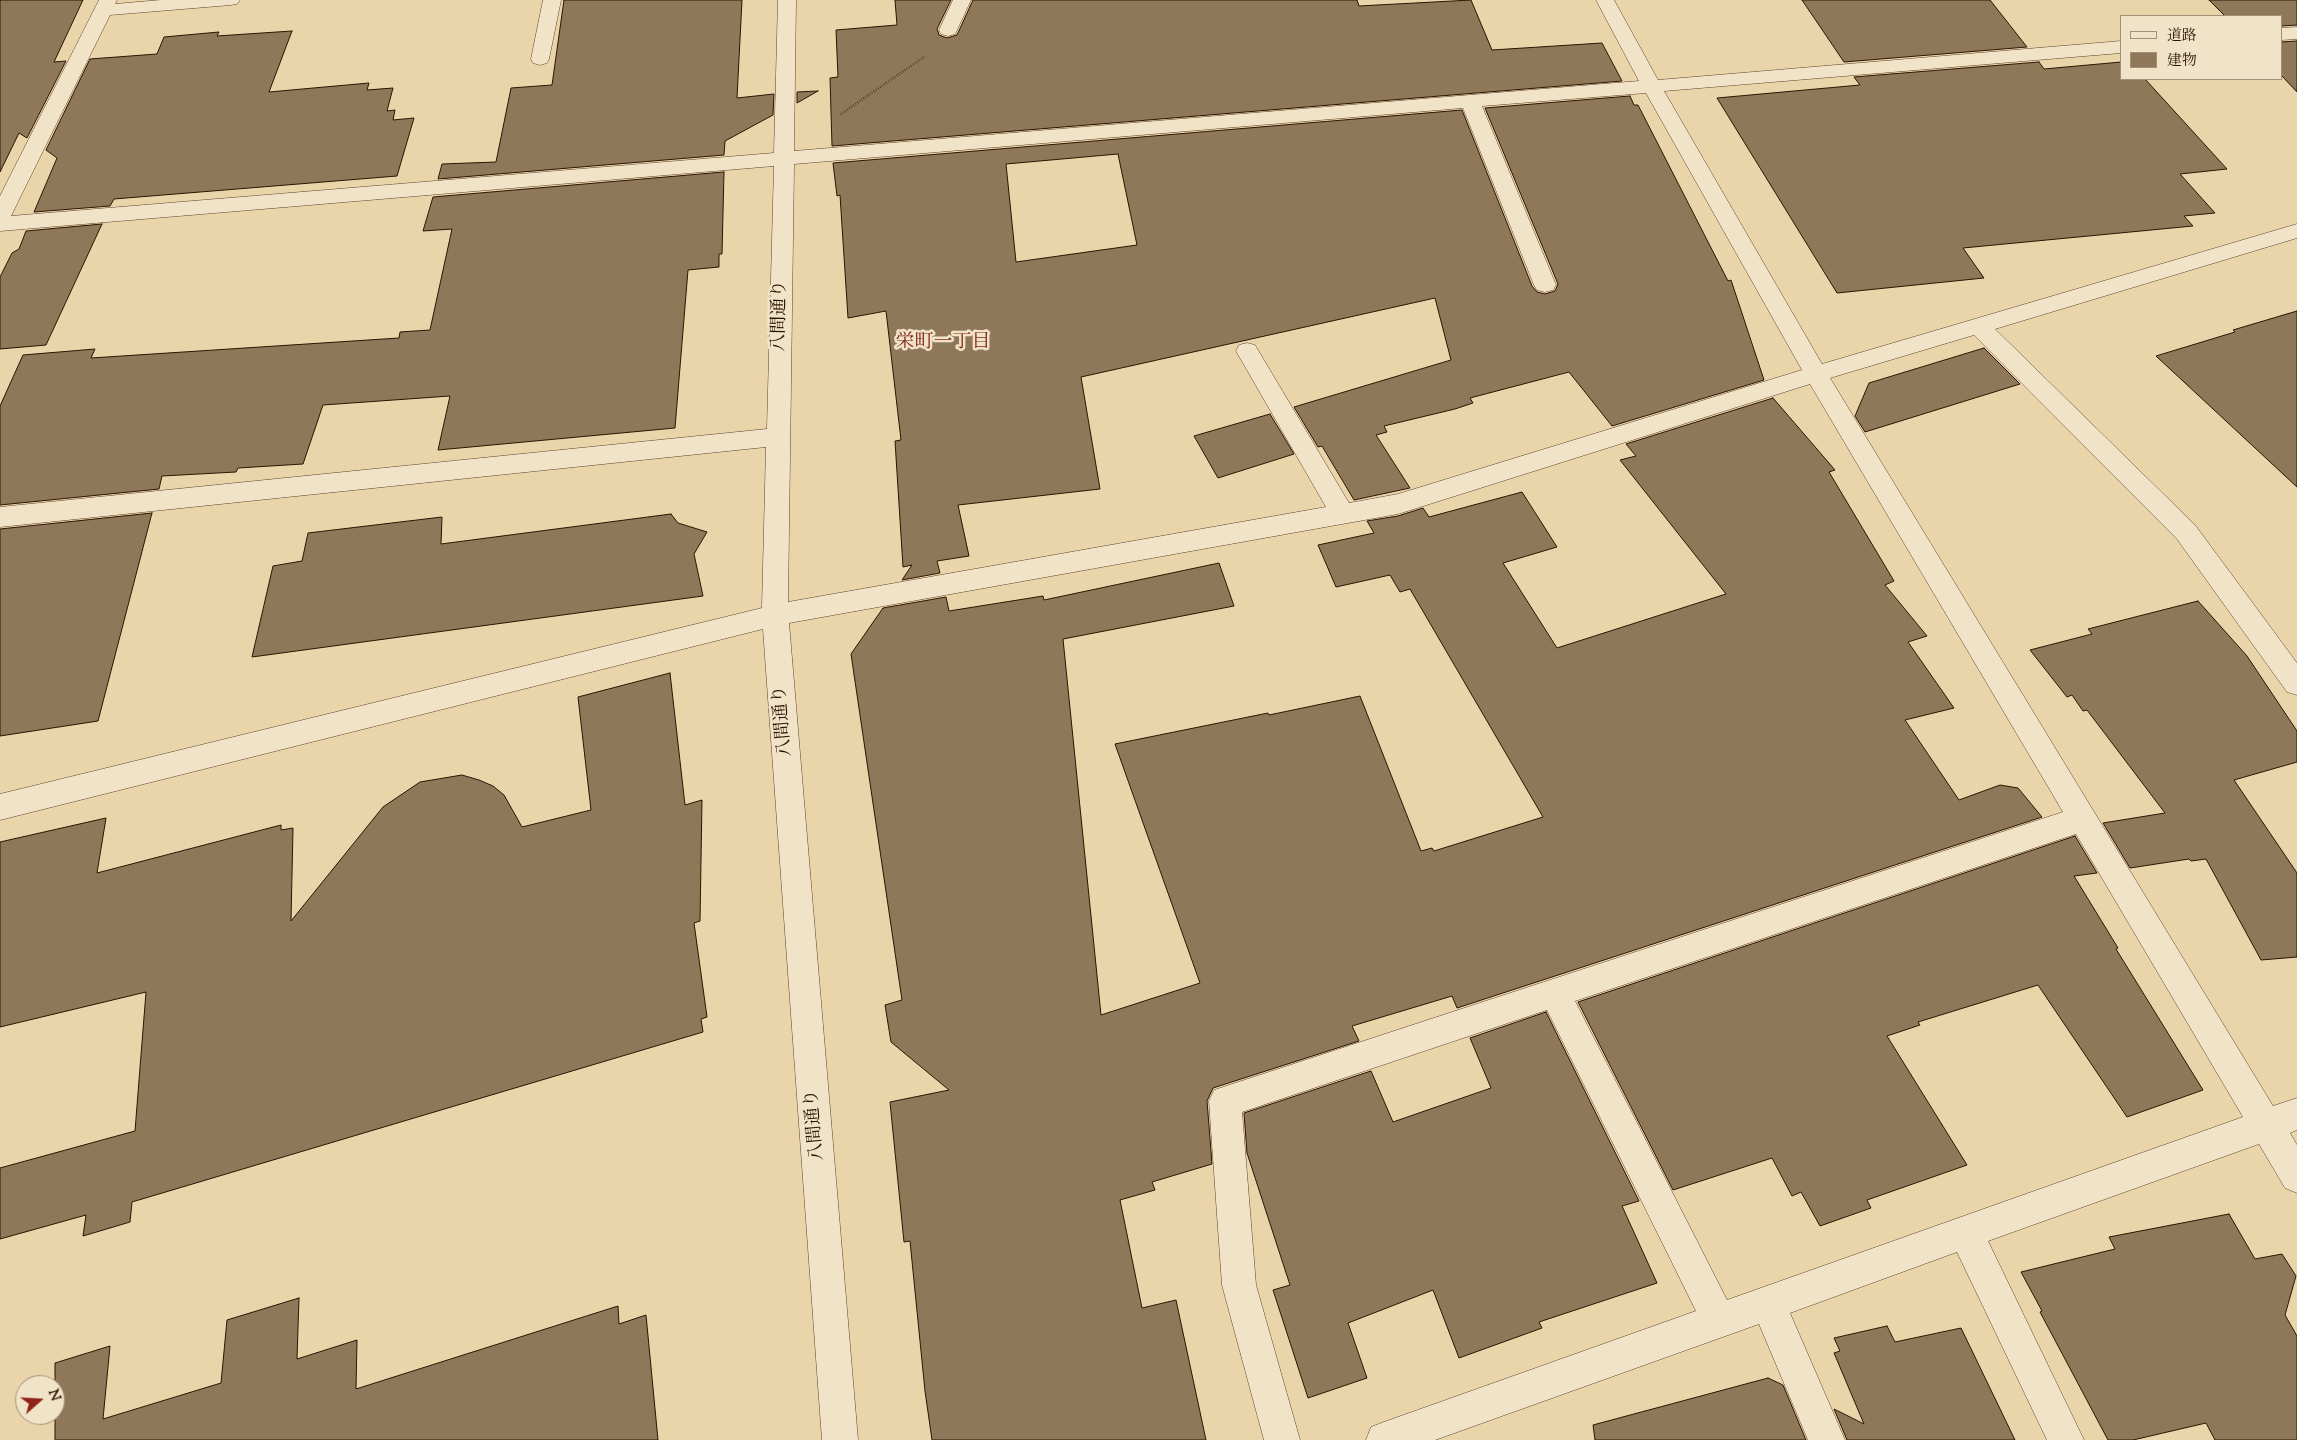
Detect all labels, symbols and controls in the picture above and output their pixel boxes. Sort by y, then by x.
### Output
legend [2120,15,2282,80]
text: 道路 [2167,26,2197,47]
text: 建物 [2167,51,2197,72]
street label: 八間通り [770,280,792,352]
district label: 栄町一丁目 [896,333,990,355]
street label: 八間通り [770,684,798,758]
street label: 八間通り [802,1088,830,1162]
north arrow [15,1375,65,1425]
text: N [42,1387,65,1404]

